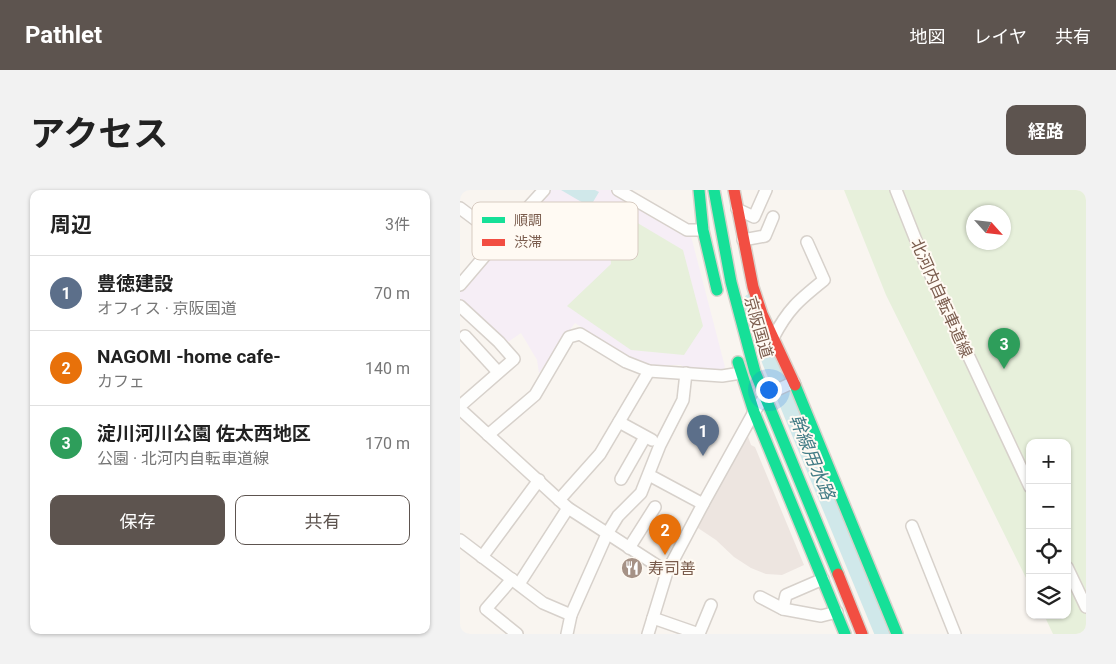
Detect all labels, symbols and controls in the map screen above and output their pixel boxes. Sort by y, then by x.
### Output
text: Pathlet [25,21,102,49]
text: 地図 [910,26,946,47]
text: レイヤ [974,26,1027,47]
text: 共有 [1055,26,1091,47]
button: 経路 [1006,105,1086,155]
text: アクセス [30,114,168,155]
legend [472,202,638,260]
north arrow [966,205,1011,250]
text: 順調 [514,212,542,228]
text: 周辺 [50,213,92,237]
text: 3件 [385,215,410,234]
text: 渋滞 [514,234,542,250]
street label: 北河内自転車道線 [907,236,976,361]
text: 豊徳建設 [97,272,173,295]
text: 1 [61,284,71,303]
text: 70 m [374,284,410,303]
street label: 京阪国道 [741,294,776,361]
text: オフィス · 京阪国道 [97,299,237,318]
pin: 3 [988,328,1020,369]
text: NAGOMI -home cafe- [97,345,281,368]
text: 2 [61,359,71,378]
text: 140 m [365,359,410,378]
text: カフェ [97,372,145,391]
your location [756,377,782,403]
water label: 幹線用水路 [786,411,840,504]
pin: 1 [687,415,719,456]
text: 淀川河川公園 佐太西地区 [97,422,311,445]
text: 3 [61,434,71,453]
text: 170 m [365,434,410,453]
map controls [1026,439,1071,619]
button: + [1026,439,1071,484]
text: 公園 · 北河内自転車道線 [97,449,269,468]
button: − [1026,484,1071,529]
button: 保存 [50,495,225,545]
button: 共有 [235,495,410,545]
pin: 2 [649,514,681,555]
button: locate [1026,529,1071,574]
restaurant icon: 寿司善 [620,556,644,580]
place label: 寿司善 [648,559,696,578]
button: layers [1026,574,1071,619]

